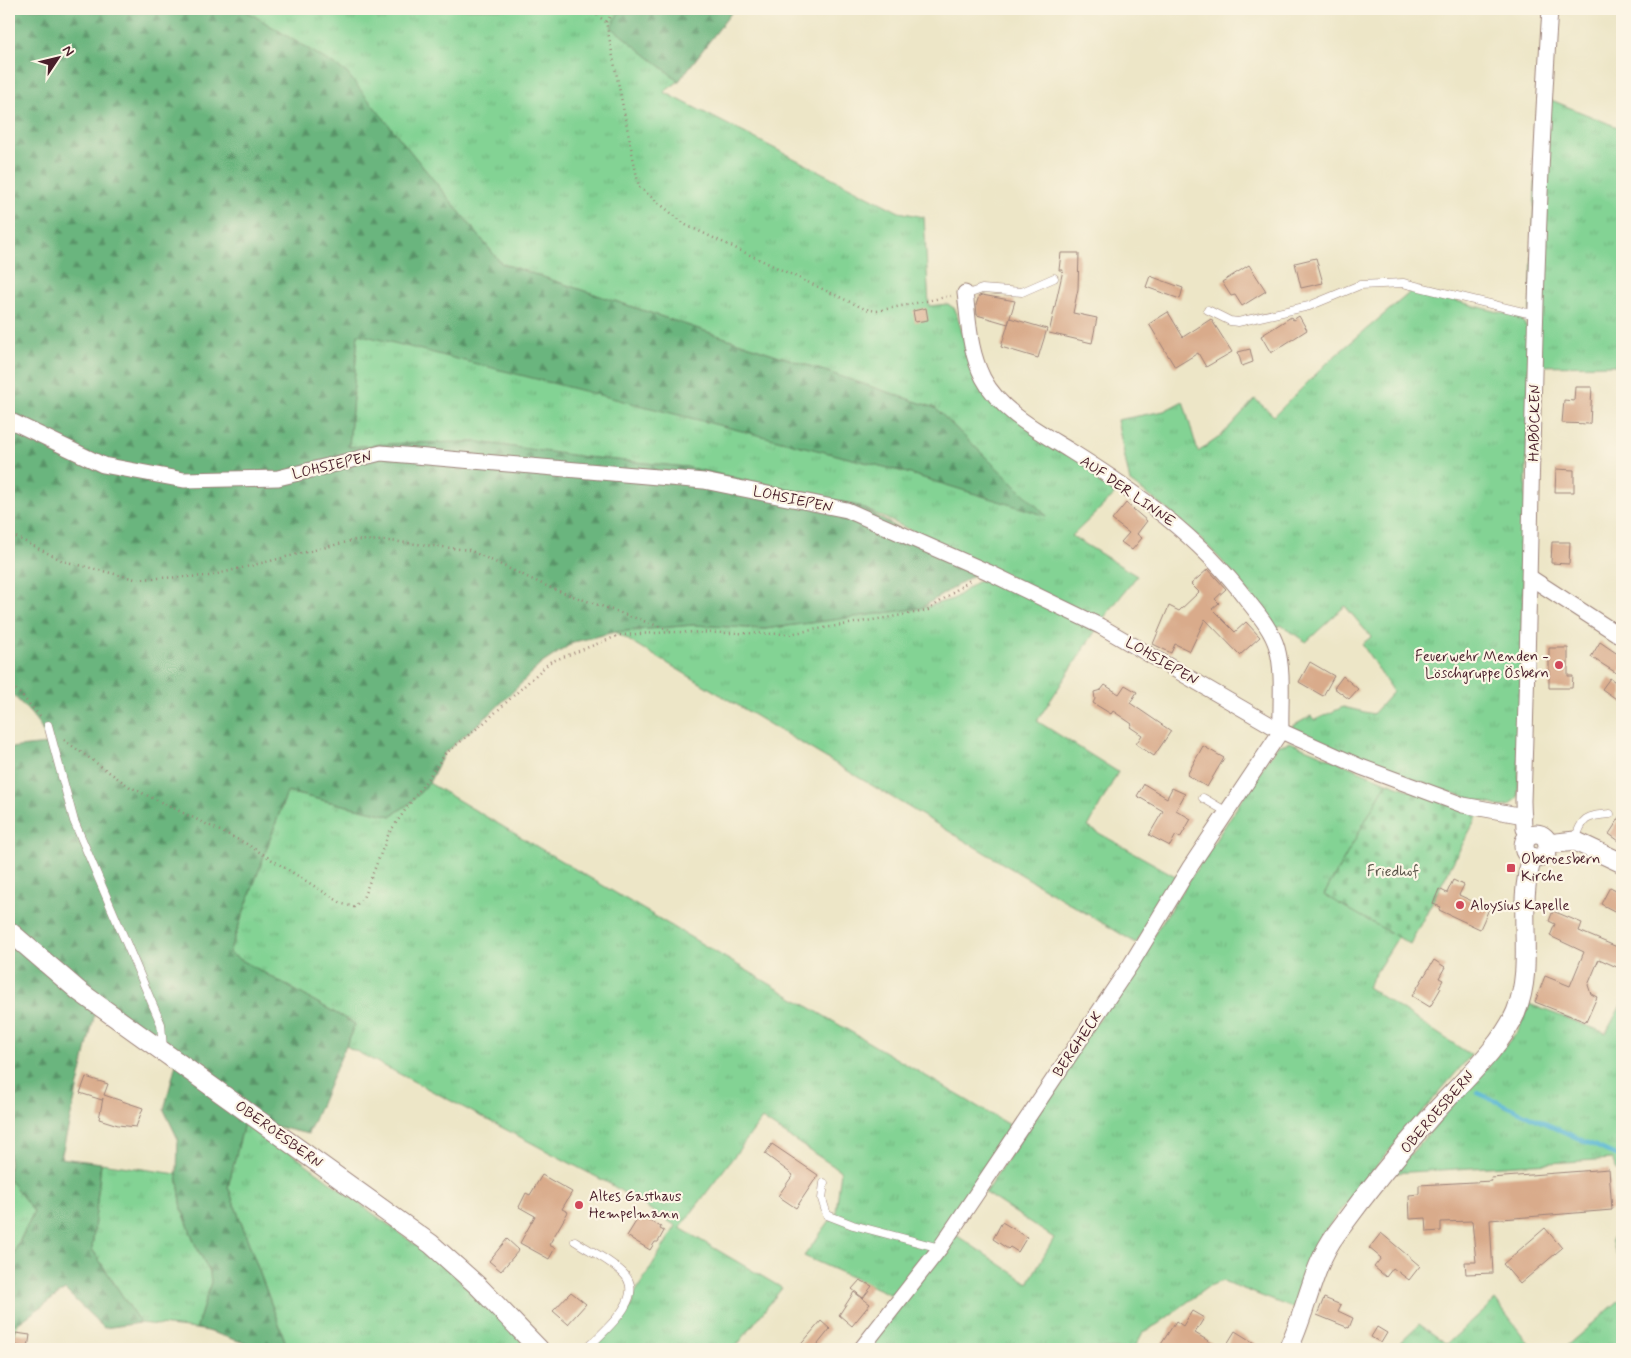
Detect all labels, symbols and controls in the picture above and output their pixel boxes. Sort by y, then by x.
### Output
north arrow [32,32,82,82]
text: N [58,42,78,60]
street label: HABÖCKEN [1524,384,1546,462]
street label: LOHSIEPEN [290,447,374,485]
street label: AUF DER LINNE [1076,452,1179,532]
street label: LOHSIEPEN [751,482,835,518]
street label: LOHSIEPEN [1121,633,1202,691]
place label: Feuerwehr Menden - Löschgruppe Ösbern [1415,647,1549,684]
marker: Feuerwehr Menden - Löschgruppe Ösbern [1553,659,1565,671]
place label: Oberoesbern Kirche [1521,850,1600,887]
park label: Friedhof [1367,862,1419,882]
marker: Oberoesbern Kirche [1505,862,1517,874]
place label: Aloysius Kapelle [1470,896,1570,916]
marker: Aloysius Kapelle [1454,899,1466,911]
street label: BERGHECK [1049,1008,1107,1081]
street label: OBEROESBERN [1396,1067,1479,1158]
street label: OBEROESBERN [231,1096,326,1173]
place label: Altes Gasthaus Hempelmann [589,1187,682,1224]
marker: Altes Gasthaus Hempelmann [573,1199,585,1211]

